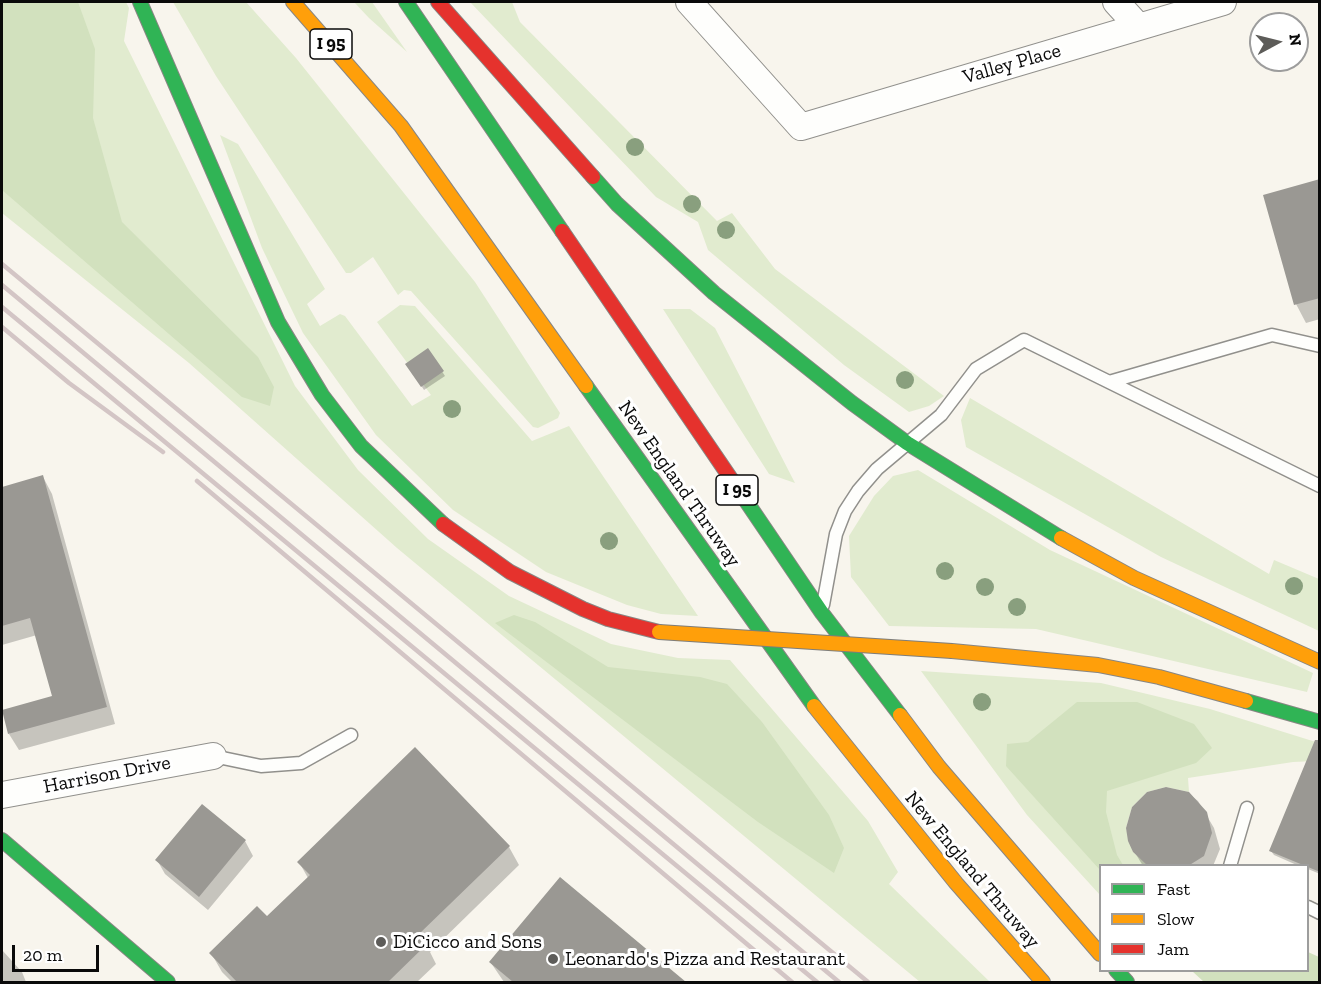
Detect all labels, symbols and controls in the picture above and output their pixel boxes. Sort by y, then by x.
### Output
north arrow [1249,12,1309,72]
road number: I 95 [310,29,352,59]
text: N [1285,33,1306,47]
street label: Valley Place [960,39,1064,89]
street label: New England Thruway [613,396,745,572]
road number: I 95 [716,475,758,505]
street label: Harrison Drive [41,751,173,799]
street label: New England Thruway [899,787,1045,953]
legend [1099,864,1309,972]
text: Fast [1157,878,1190,900]
text: Slow [1157,908,1194,930]
place label: DiCicco and Sons [393,930,542,954]
scale bar [15,933,102,971]
marker: DiCicco and Sons [374,935,388,949]
text: Jam [1157,938,1189,960]
text: 20 m [23,944,62,966]
place label: Leonardo's Pizza and Restaurant [565,947,845,971]
marker: Leonardo's Pizza and Restaurant [546,952,560,966]

